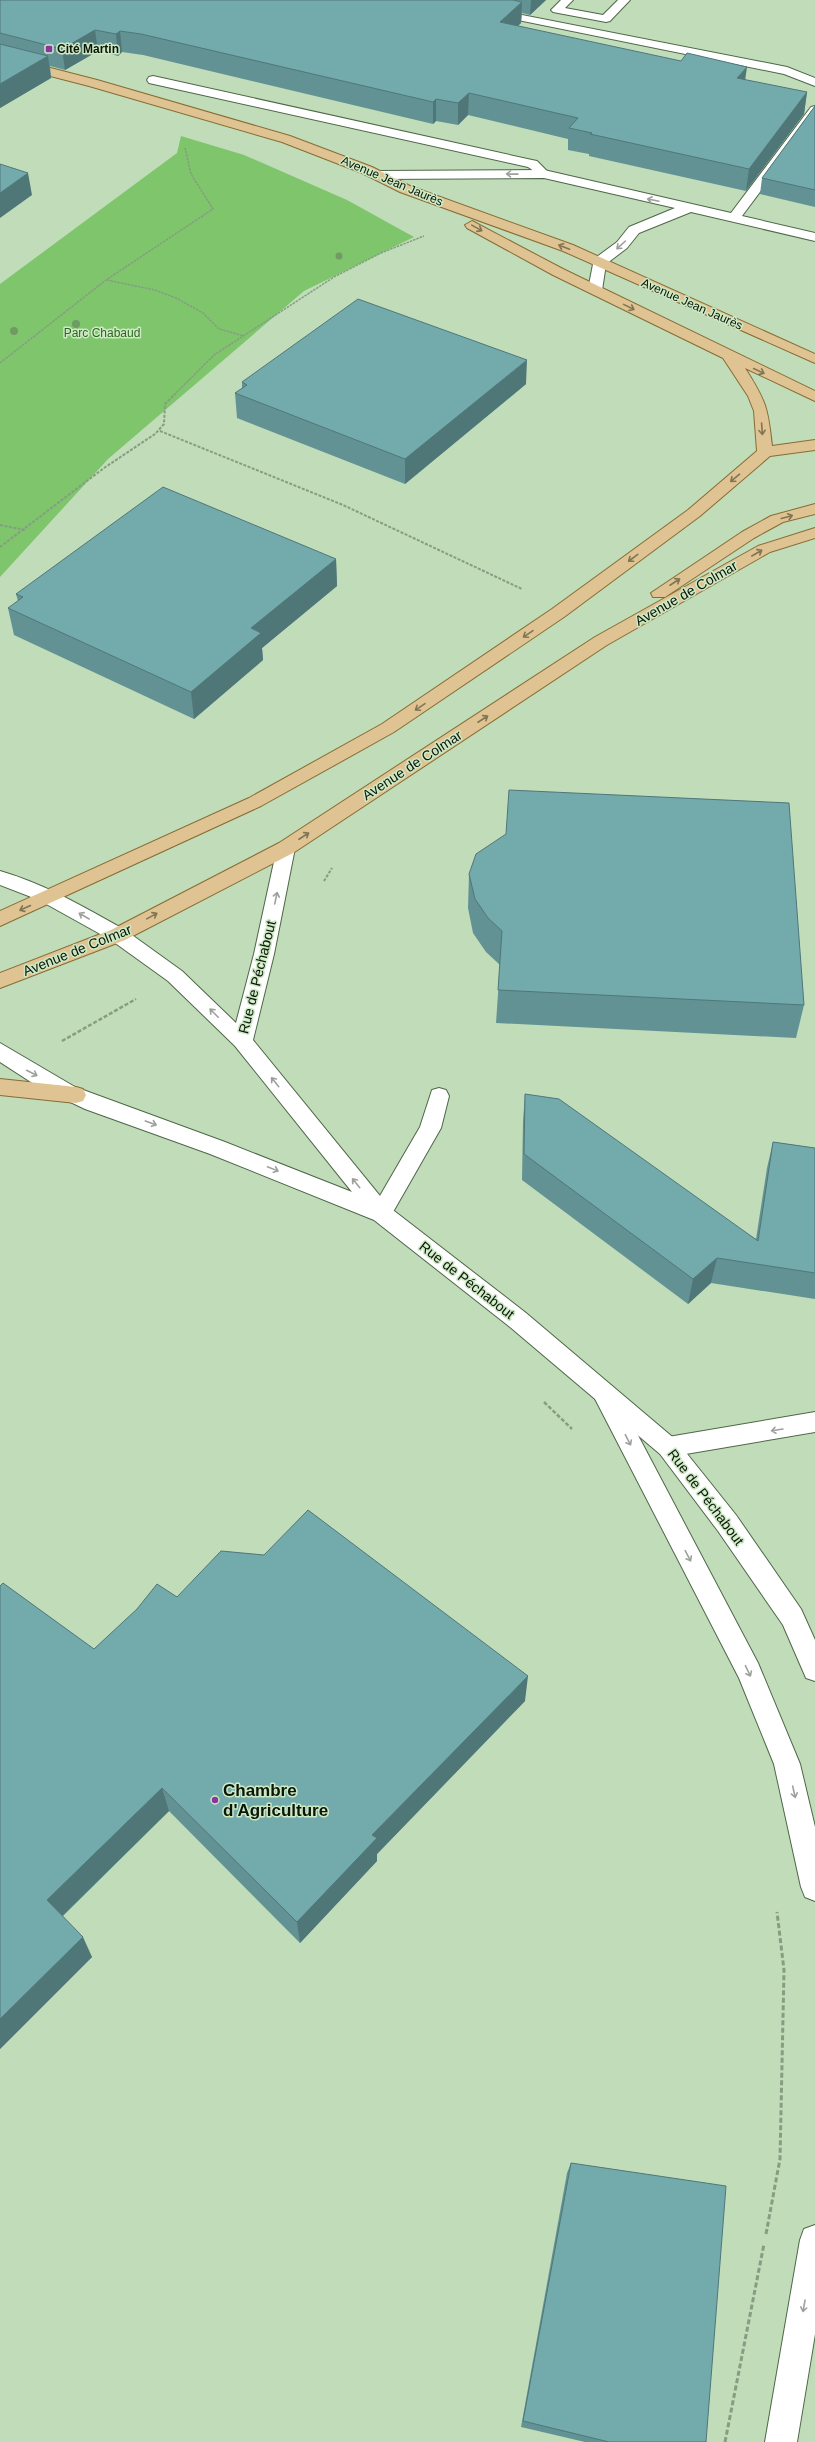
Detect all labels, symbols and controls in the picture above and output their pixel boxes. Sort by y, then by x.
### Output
place label: Cité Martin [57,42,119,56]
marker: Cité Martin [44,44,54,54]
street label: Avenue Jean Jaurès [339,153,445,209]
one-way arrow [506,170,519,178]
one-way arrow [646,195,659,203]
one-way arrow [471,224,483,232]
one-way arrow [616,240,626,249]
one-way arrow [558,242,570,250]
street label: Avenue Jean Jaurès [639,275,745,333]
one-way arrow [623,304,635,311]
park label: Parc Chabaud [64,326,140,340]
one-way arrow [752,368,764,375]
one-way arrow [759,422,766,435]
one-way arrow [730,473,741,482]
one-way arrow [780,512,793,520]
one-way arrow [751,549,763,557]
one-way arrow [628,554,639,562]
street label: Avenue de Colmar [632,557,740,629]
one-way arrow [670,578,681,586]
one-way arrow [523,630,534,638]
one-way arrow [415,703,426,711]
one-way arrow [477,715,488,723]
street label: Avenue de Colmar [359,727,465,803]
one-way arrow [299,832,310,840]
one-way arrow [272,891,280,904]
one-way arrow [20,905,32,912]
one-way arrow [78,911,90,919]
one-way arrow [146,912,158,920]
street label: Rue de Péchabout [235,919,279,1035]
street label: Avenue de Colmar [20,921,134,979]
one-way arrow [209,1008,219,1018]
one-way arrow [26,1070,38,1077]
one-way arrow [270,1076,279,1087]
one-way arrow [145,1120,158,1127]
one-way arrow [266,1166,278,1174]
one-way arrow [352,1178,361,1188]
street label: Rue de Péchabout [416,1238,518,1322]
one-way arrow [771,1426,784,1434]
one-way arrow [625,1434,632,1446]
street label: Rue de Péchabout [665,1446,747,1548]
one-way arrow [684,1549,692,1561]
one-way arrow [745,1664,752,1676]
place label: Chambre d'Agriculture [223,1781,328,1820]
one-way arrow [790,1785,798,1798]
marker: Chambre d'Agriculture [210,1795,220,1805]
one-way arrow [800,2300,808,2313]

